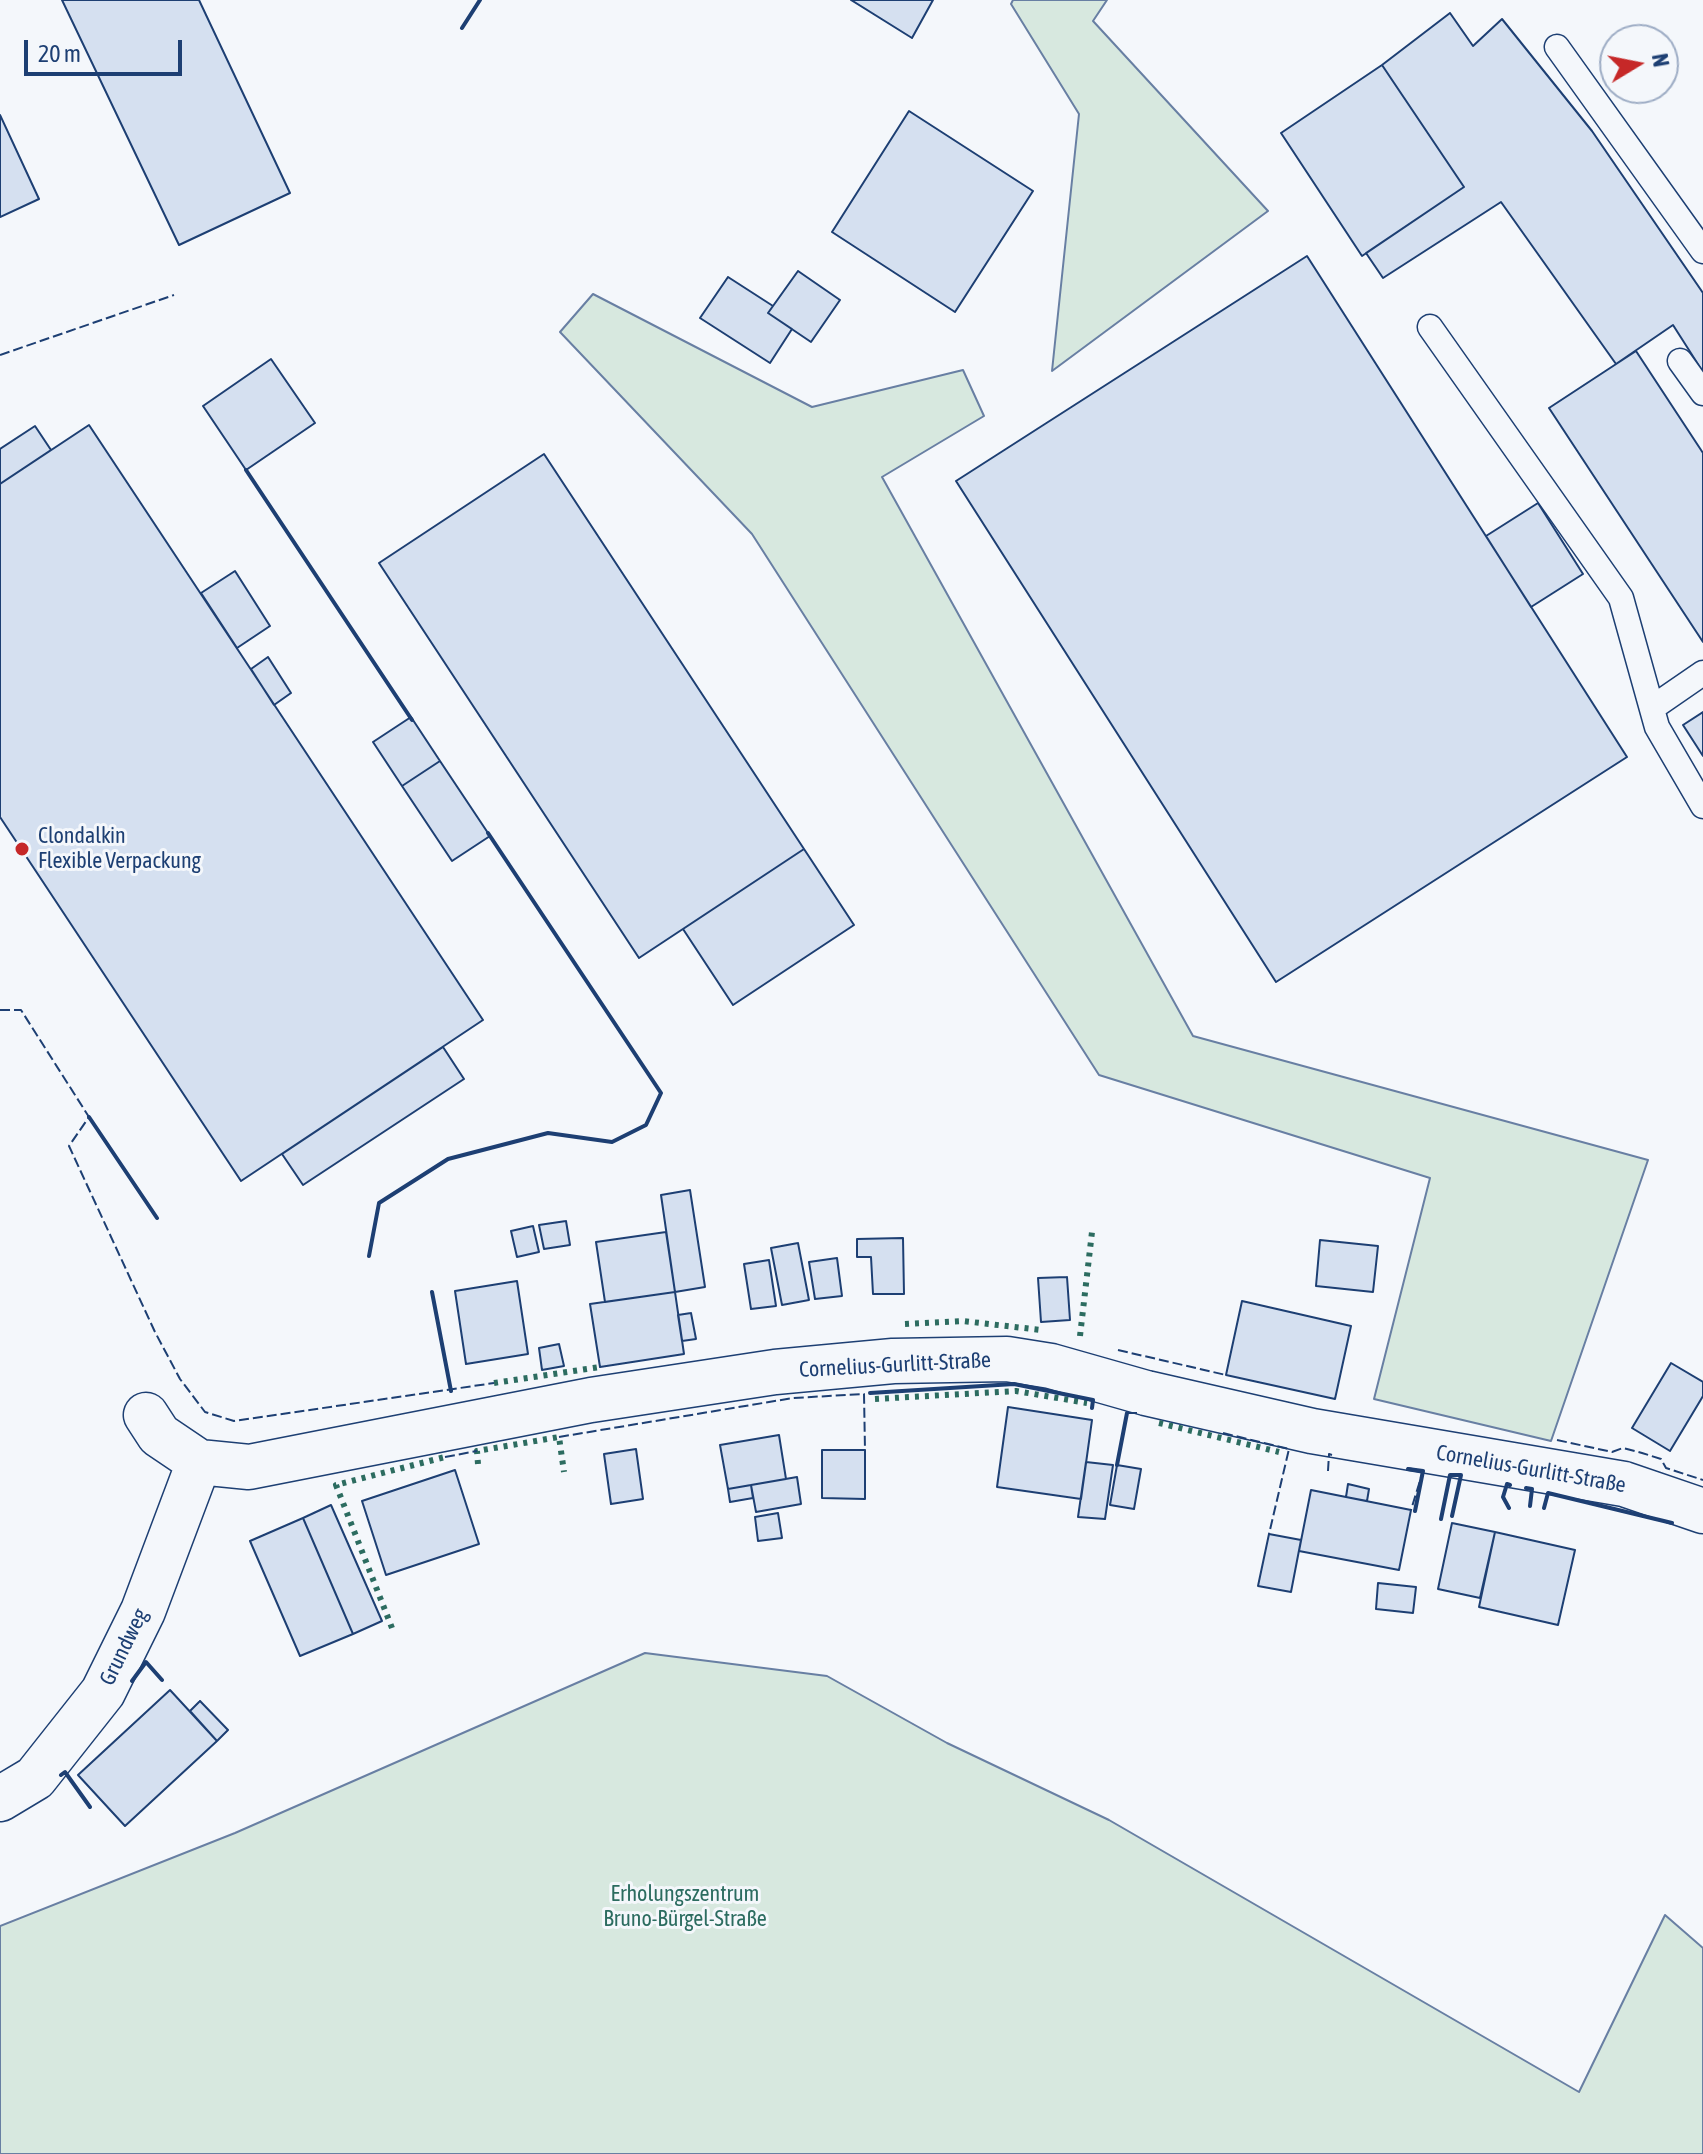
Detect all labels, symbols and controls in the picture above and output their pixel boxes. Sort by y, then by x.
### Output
scale bar [28,24,186,74]
north arrow [1599,24,1679,104]
text: 20 m [38,40,81,67]
text: N [1647,52,1675,69]
place label: Clondalkin Flexible Verpackung [38,823,201,874]
marker: Clondalkin Flexible Verpackung [13,840,31,858]
street label: Cornelius-Gurlitt-Straße [798,1347,992,1383]
street label: Cornelius-Gurlitt-Straße [1434,1439,1628,1499]
street label: Grundweg [94,1604,154,1690]
park label: Erholungszentrum Bruno-Bürgel-Straße [603,1881,767,1932]

